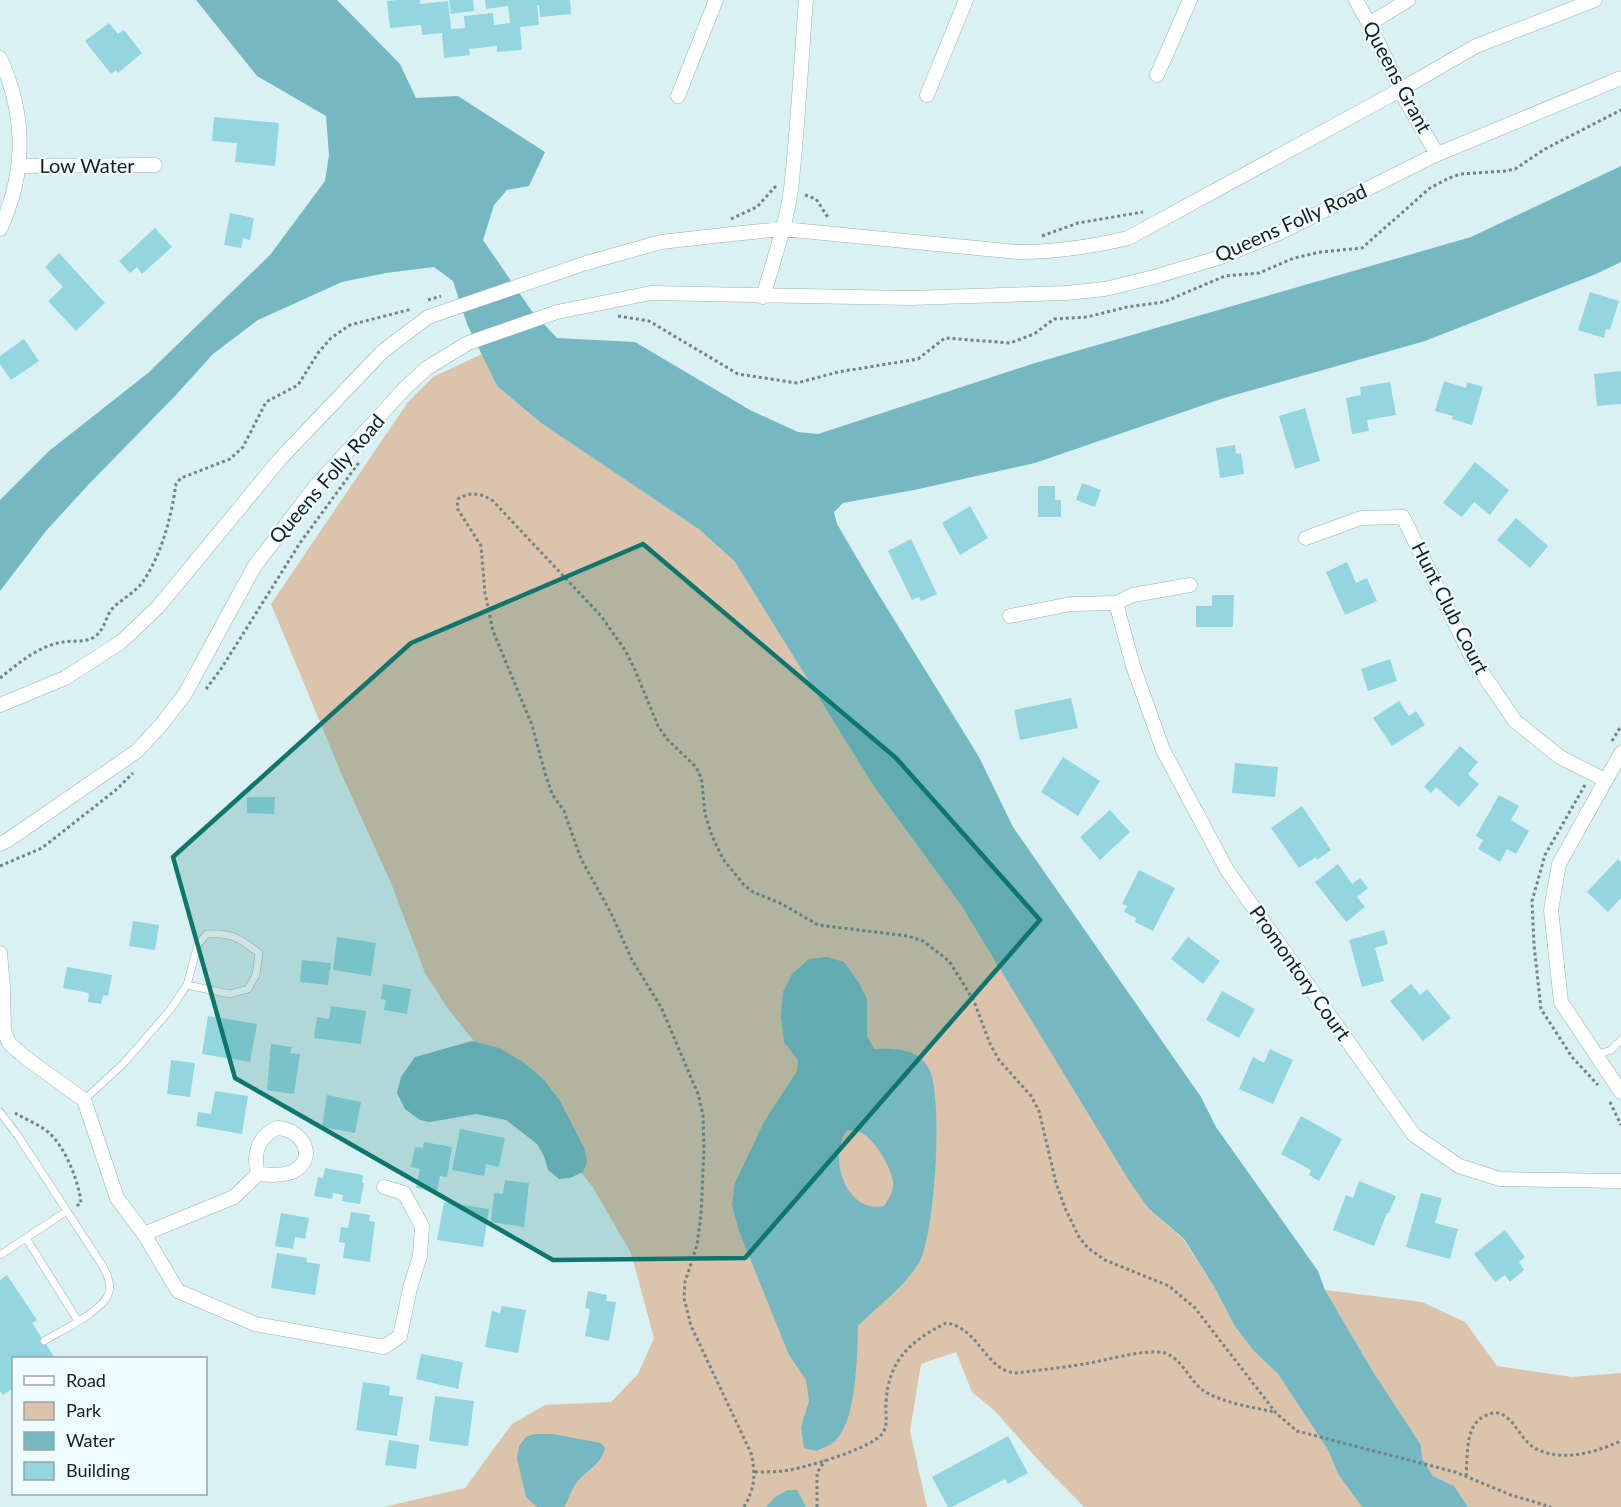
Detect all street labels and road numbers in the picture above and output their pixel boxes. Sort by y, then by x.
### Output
street label: Queens Grant [1358,17,1437,136]
street label: Low Water [39,153,135,177]
street label: Queens Folly Road [1211,178,1370,266]
street label: Queens Folly Road [264,409,389,548]
street label: Hunt Club Court [1407,537,1495,678]
street label: Promontory Court [1245,900,1356,1045]

